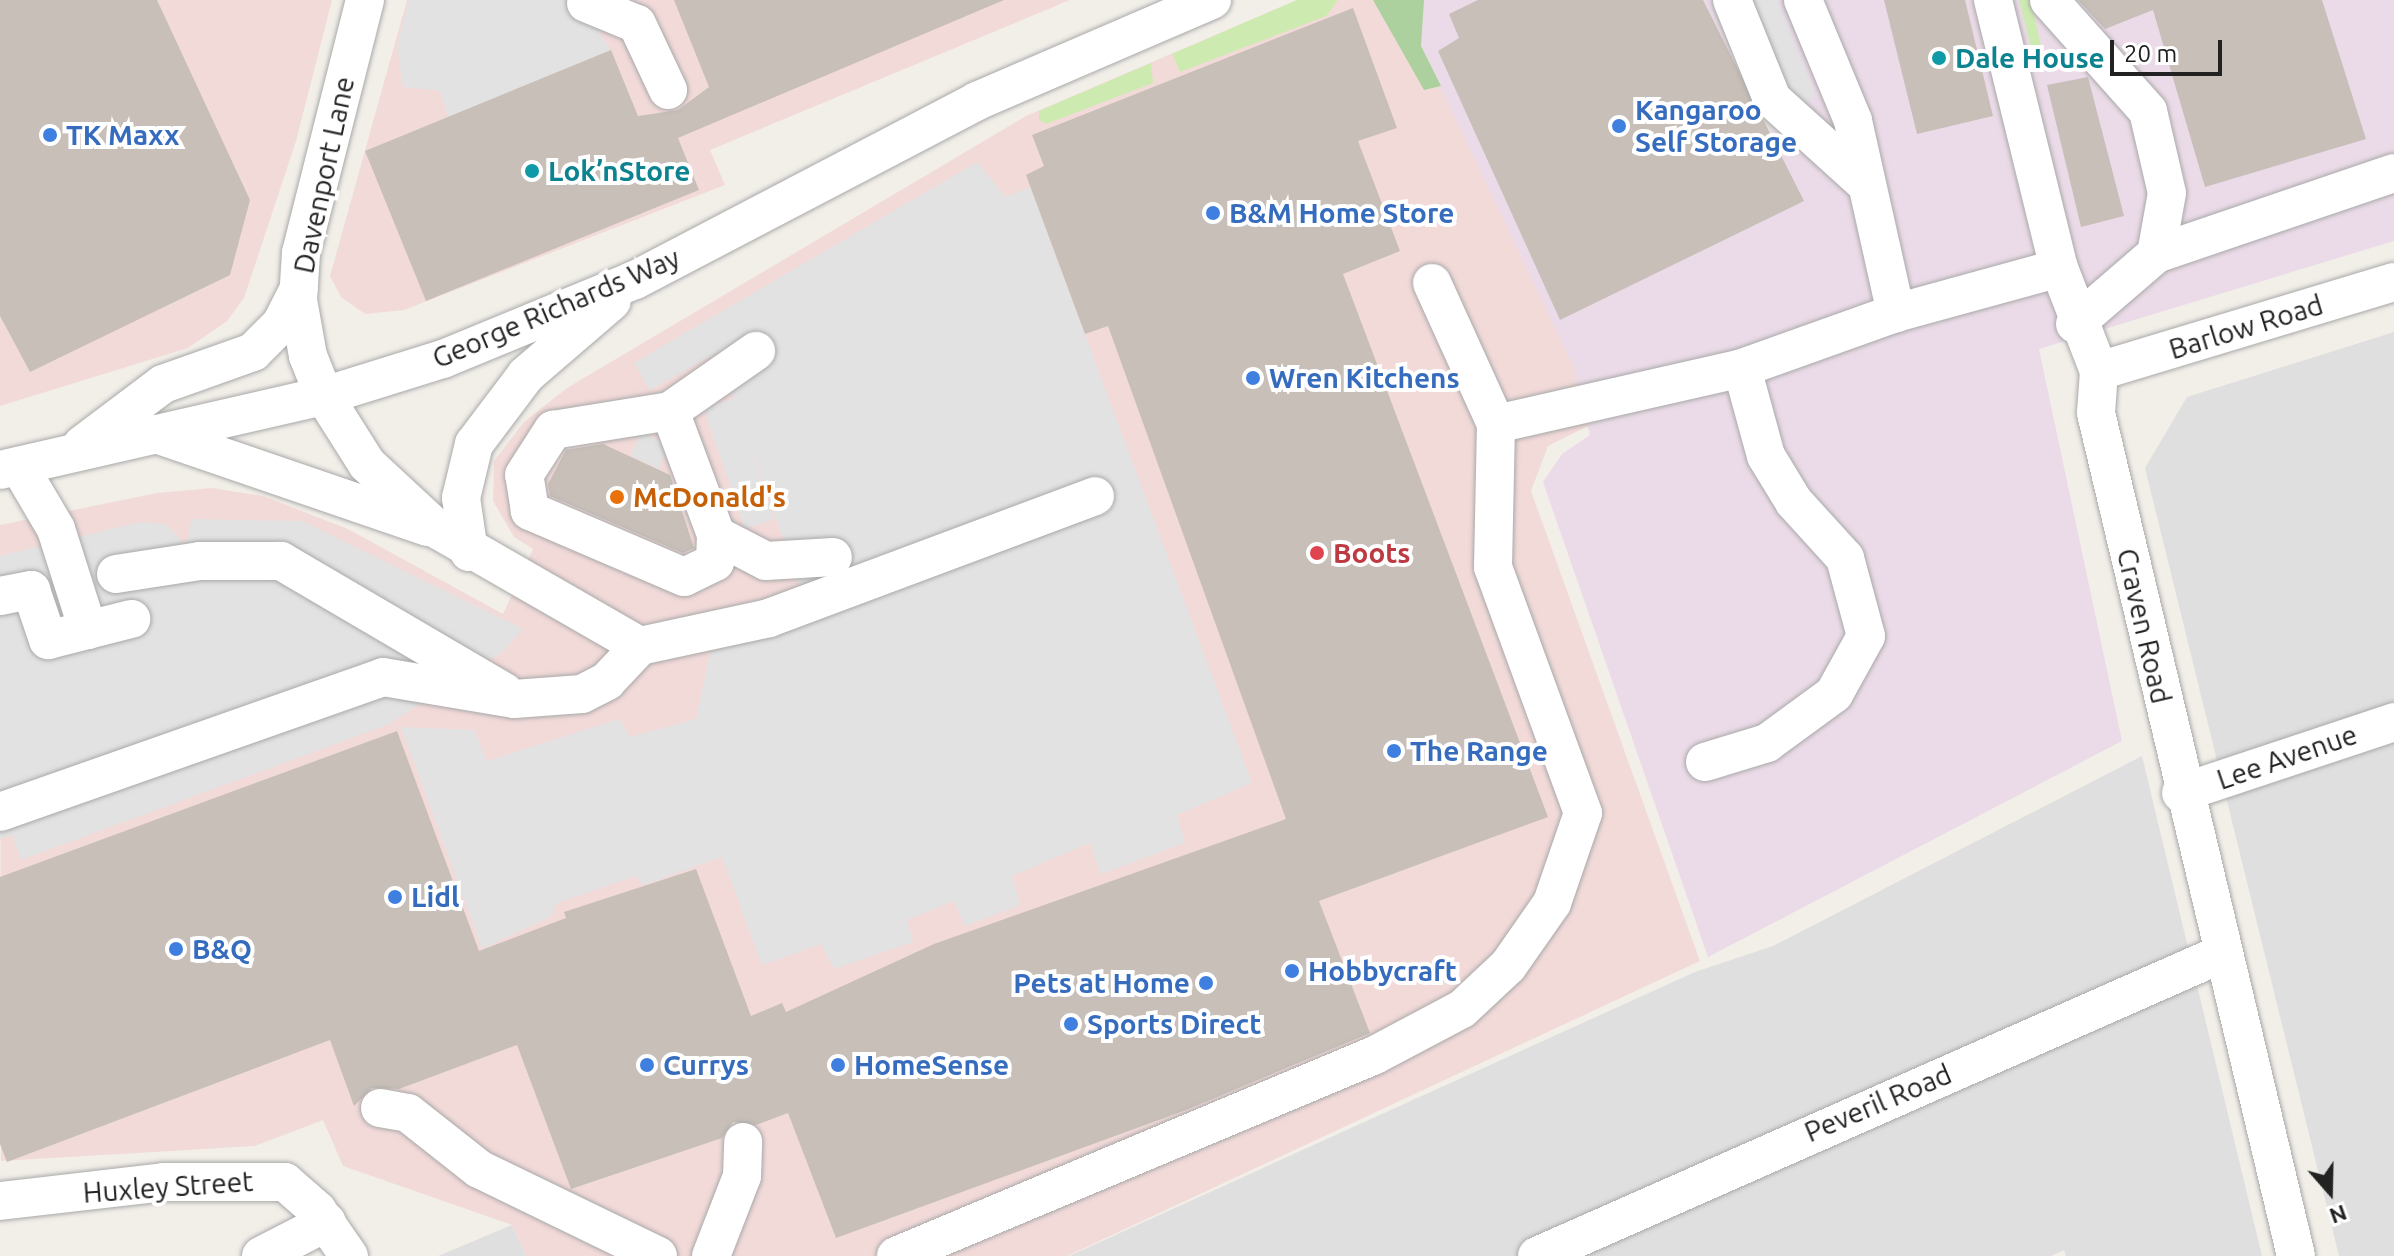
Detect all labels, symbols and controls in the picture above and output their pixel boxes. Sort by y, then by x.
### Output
scale bar [2114,24,2226,74]
text: 20 m [2124,40,2177,67]
place label: Dale House [1955,41,2105,75]
marker: Dale House [1930,49,1948,67]
street label: Davenport Lane [287,74,361,276]
place label: Kangaroo Self Storage [1635,93,1797,159]
marker: Kangaroo Self Storage [1610,117,1628,135]
place label: TK Maxx [66,118,179,152]
marker: TK Maxx [41,126,59,144]
place label: Lok’nStore [548,154,690,188]
marker: Lok’nStore [523,162,541,180]
place label: B&M Home Store [1229,196,1454,230]
marker: B&M Home Store [1204,204,1222,222]
street label: George Richards Way [427,241,685,375]
street label: Barlow Road [2165,288,2327,366]
place label: Wren Kitchens [1269,361,1460,395]
marker: Wren Kitchens [1244,369,1262,387]
place label: McDonald's [633,480,786,514]
marker: McDonald's [608,488,626,506]
place label: Boots [1333,536,1411,570]
marker: Boots [1308,544,1326,562]
street label: Craven Road [2110,545,2178,707]
street label: Lee Avenue [2213,717,2361,797]
place label: The Range [1410,734,1548,768]
marker: The Range [1385,742,1403,760]
place label: Lidl [411,880,459,914]
marker: Lidl [386,888,404,906]
place label: B&Q [192,932,252,966]
marker: B&Q [167,940,185,958]
place label: Hobbycraft [1308,954,1457,988]
marker: Hobbycraft [1283,962,1301,980]
place label: Pets at Home [1013,966,1190,1000]
marker: Pets at Home [1197,974,1215,992]
place label: Sports Direct [1087,1007,1261,1041]
marker: Sports Direct [1062,1015,1080,1033]
place label: Currys [663,1048,749,1082]
place label: HomeSense [854,1048,1009,1082]
marker: Currys [638,1056,656,1074]
marker: HomeSense [829,1056,847,1074]
street label: Peveril Road [1799,1057,1957,1149]
north arrow [2290,1152,2370,1232]
street label: Huxley Street [82,1164,254,1210]
text: N [2326,1200,2350,1230]

